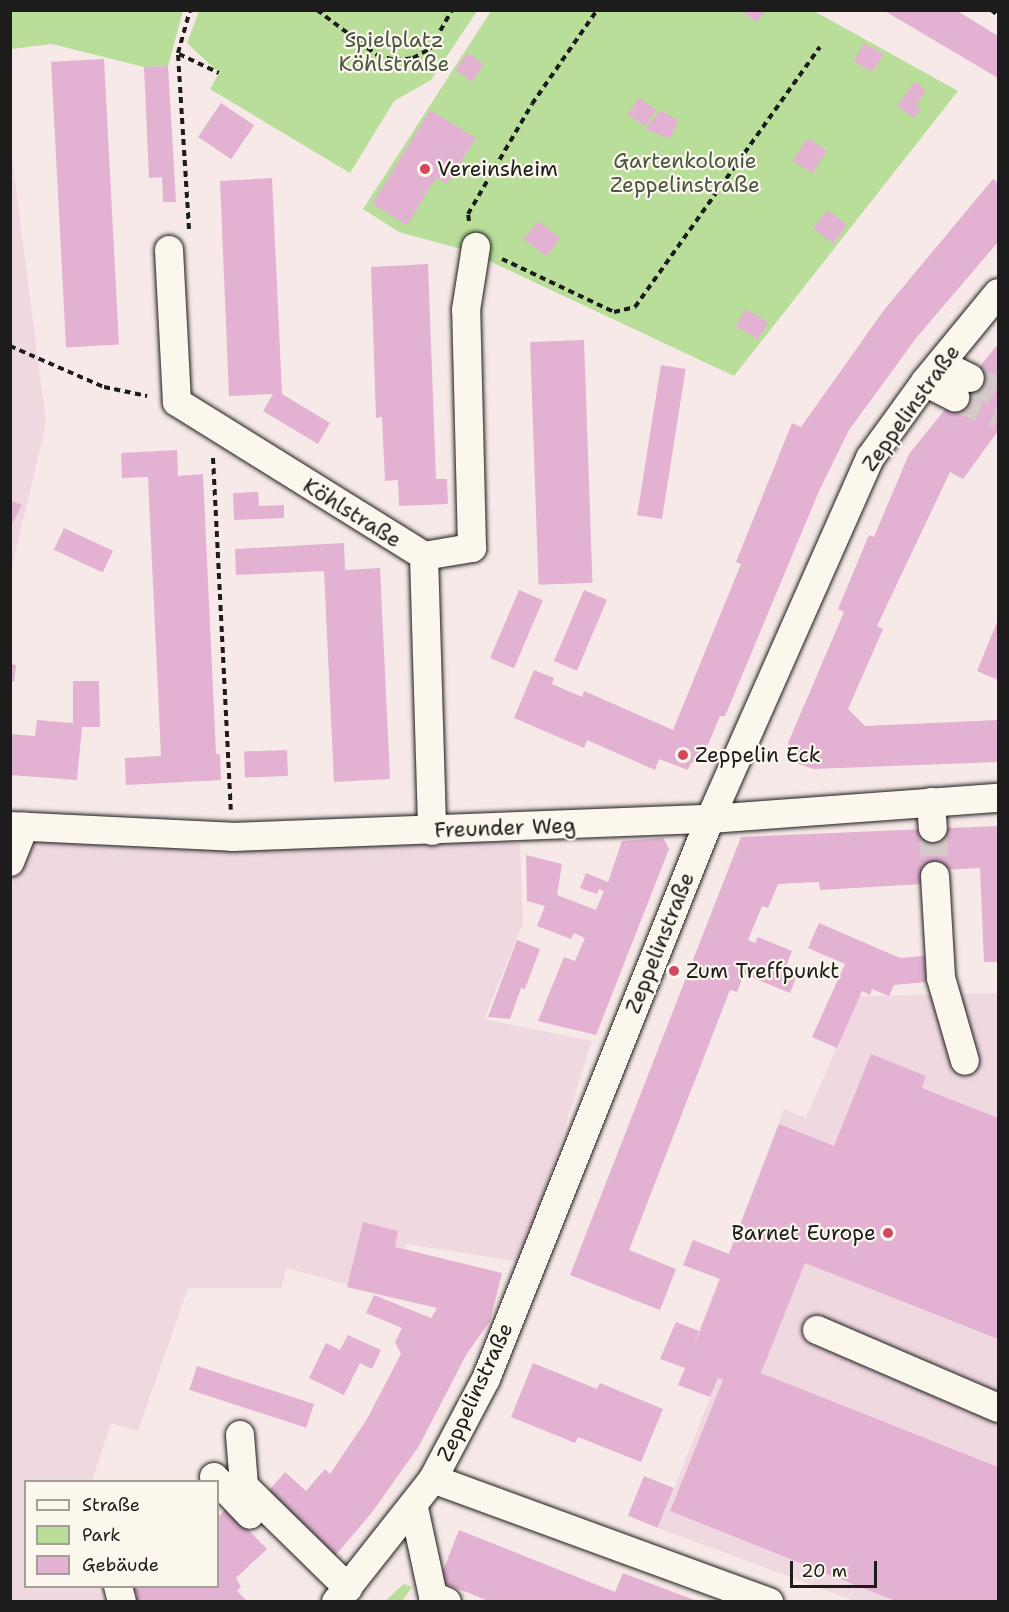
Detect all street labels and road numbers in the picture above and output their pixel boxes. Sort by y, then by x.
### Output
street label: Zeppelinstraße [857,340,965,476]
street label: Köhlstraße [298,473,406,553]
street label: Freunder Weg [434,813,576,843]
street label: Zeppelinstraße [620,869,700,1017]
street label: Zeppelinstraße [432,1319,518,1465]

